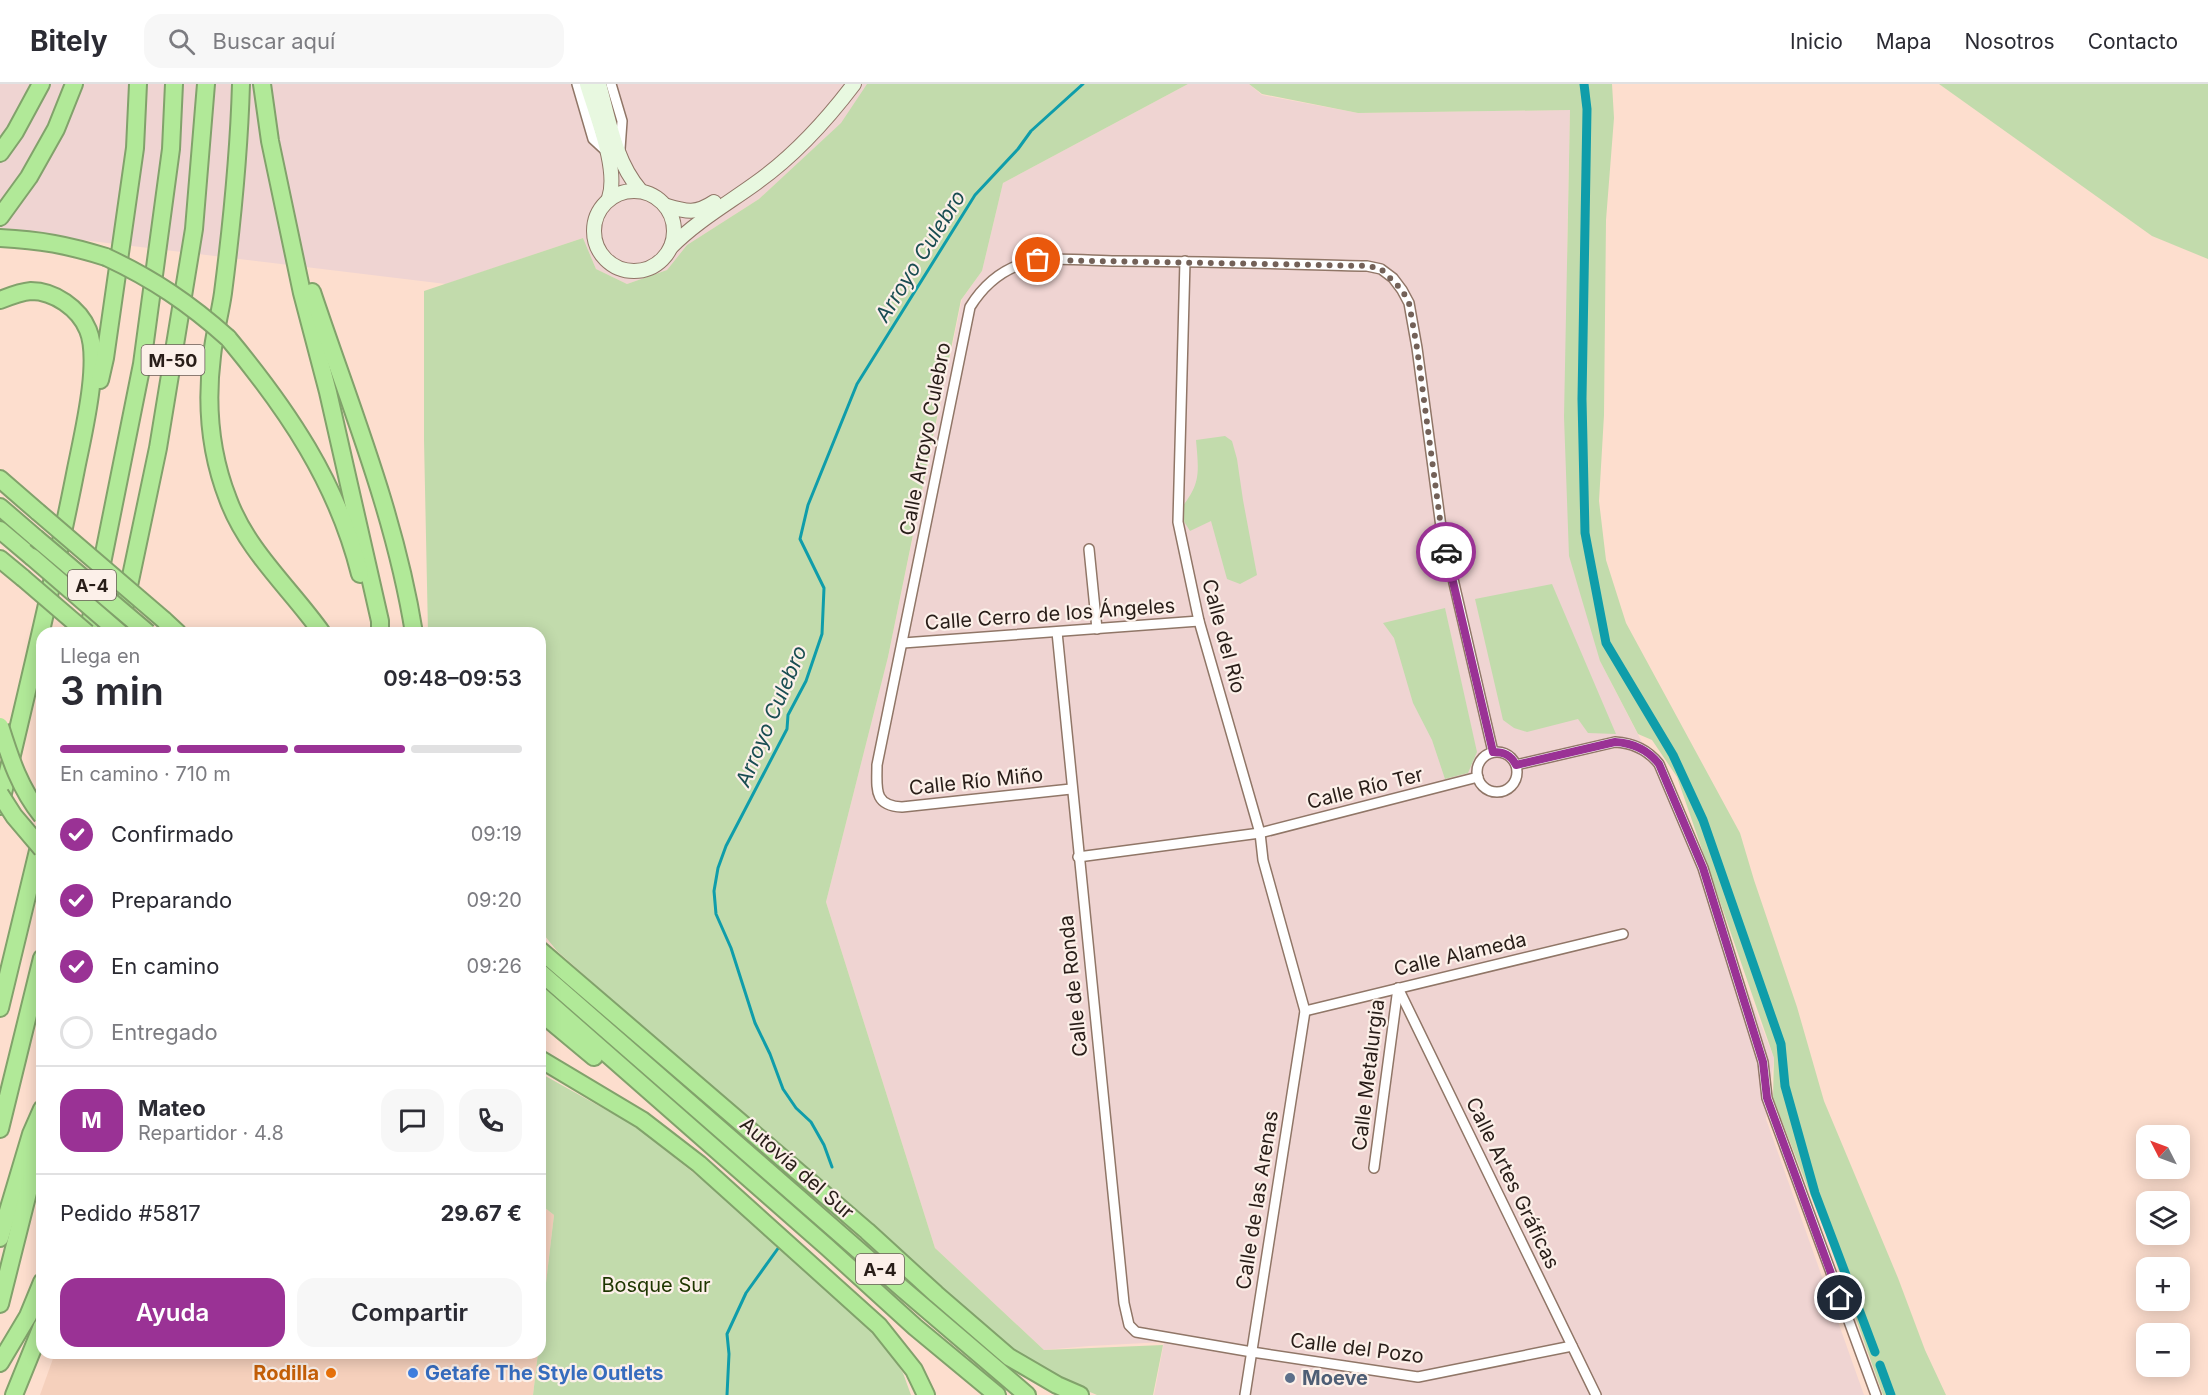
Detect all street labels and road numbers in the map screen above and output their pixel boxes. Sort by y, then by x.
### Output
street label: Calle Arroyo Culebro [895,340,955,538]
road number: M-50 [142,345,204,375]
road number: A-4 [68,570,116,600]
street label: Calle del Río [1197,576,1251,696]
street label: Calle Cerro de los Ángeles [924,592,1176,635]
street label: Calle Río Miño [908,762,1044,800]
street label: Calle Río Ter [1305,762,1426,814]
street label: Calle de Ronda [1054,914,1092,1058]
street label: Calle Alameda [1391,927,1529,981]
street label: Calle Metalurgia [1347,998,1389,1152]
street label: Calle Artes Gráficas [1461,1093,1565,1273]
street label: Calle de las Arenas [1231,1109,1283,1291]
street label: Autovía del Sur [735,1112,859,1224]
road number: A-4 [856,1254,904,1284]
street label: Calle del Pozo [1289,1328,1425,1368]

